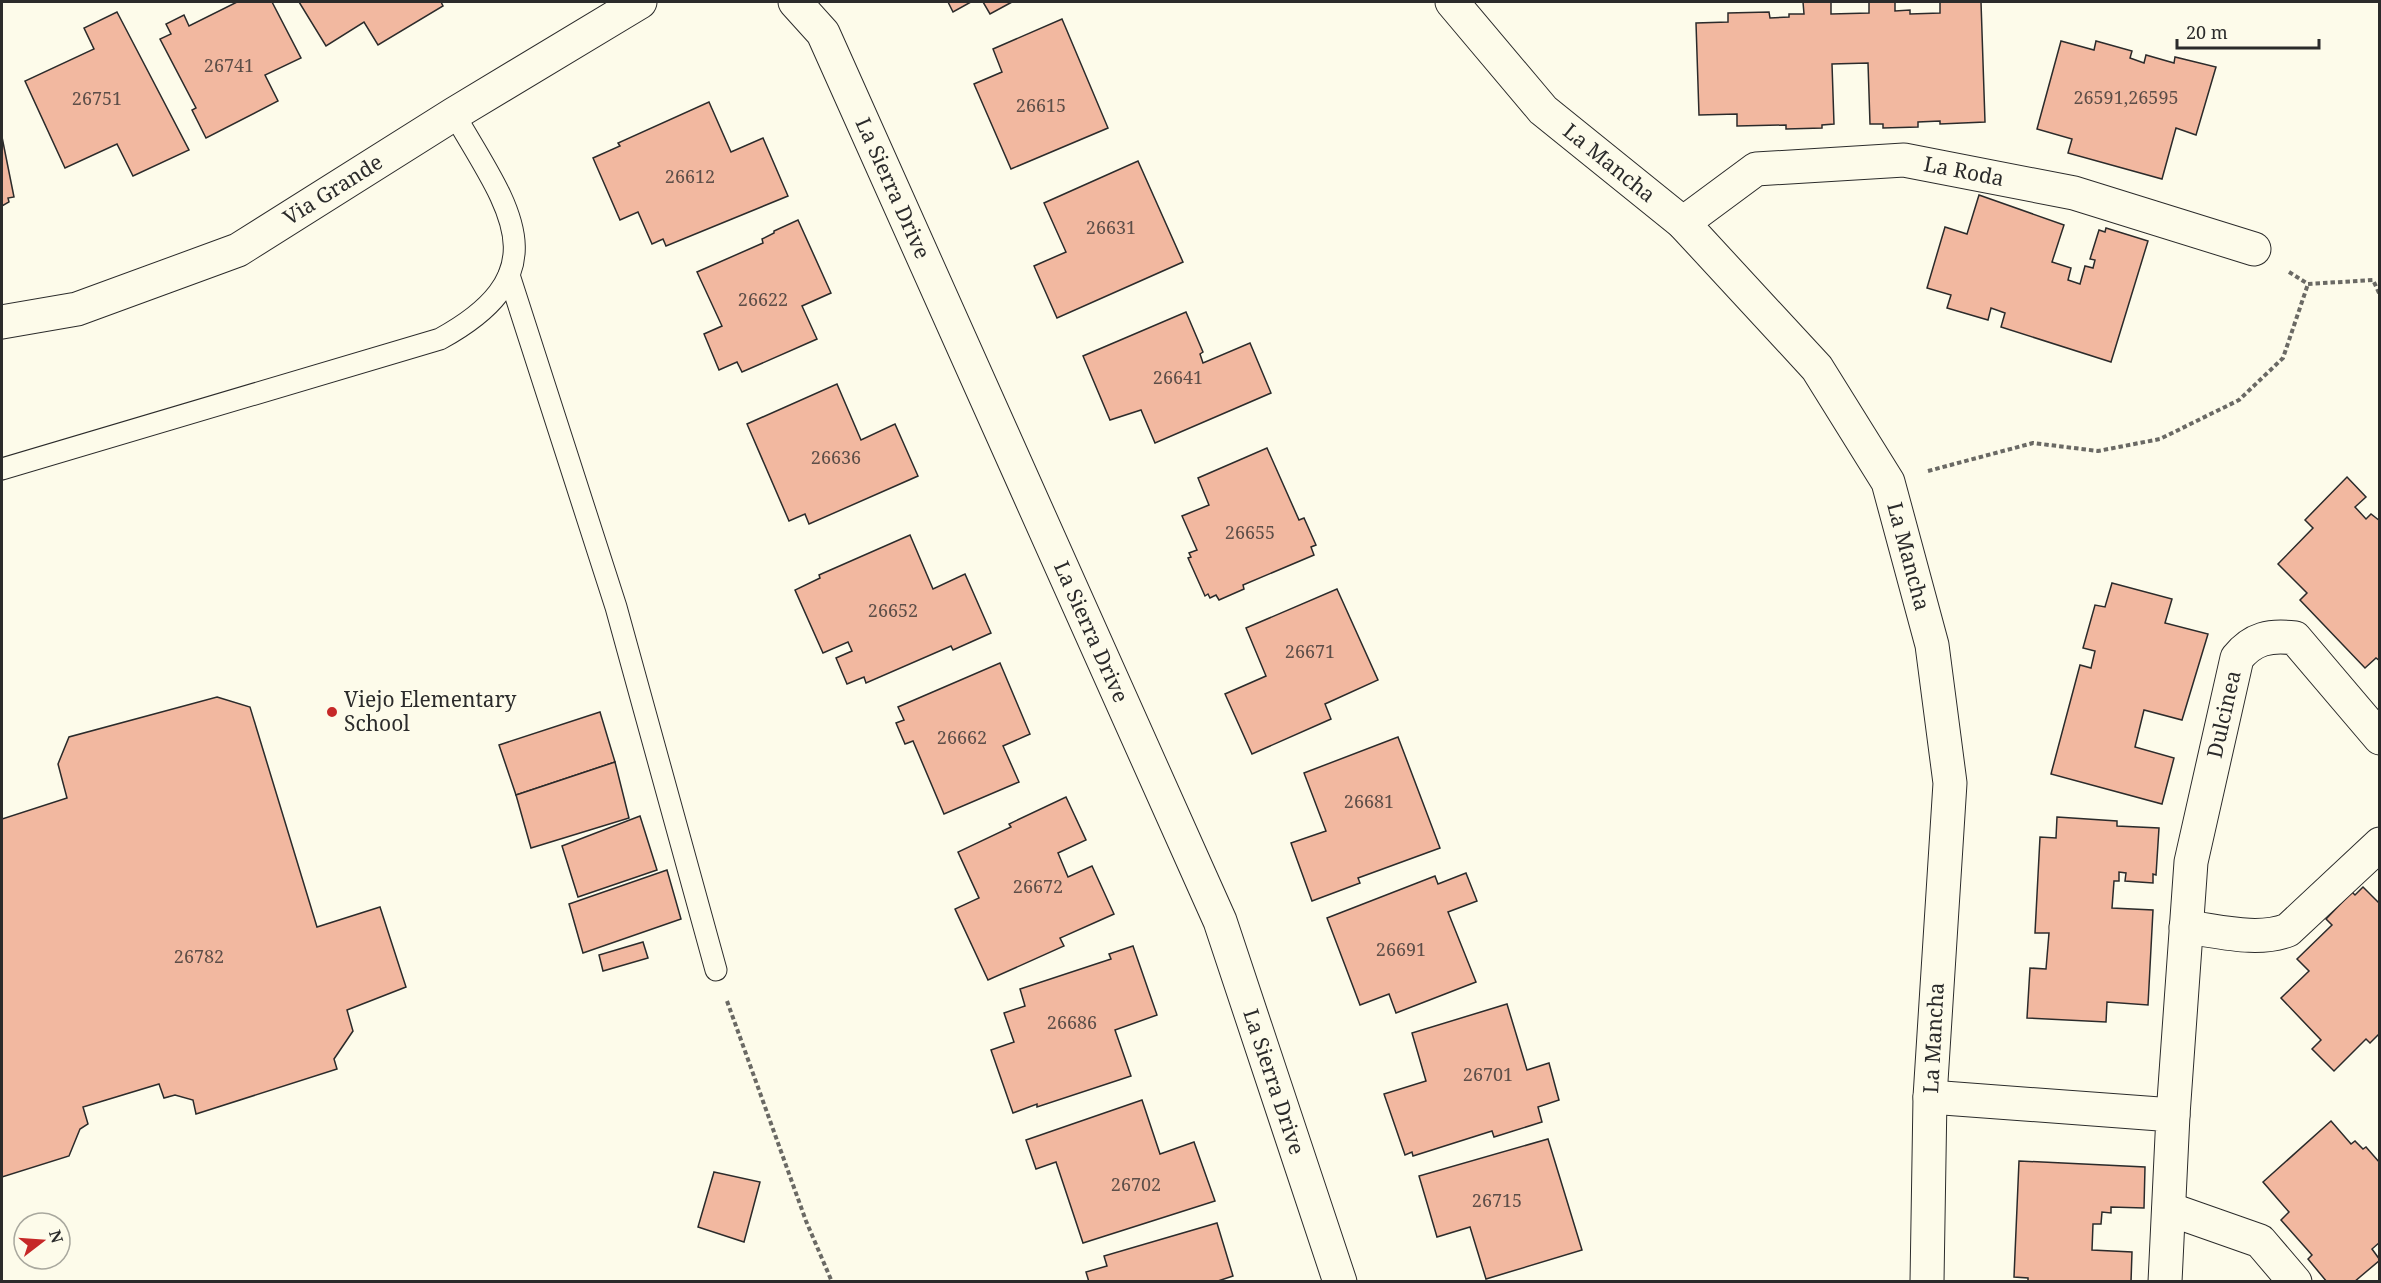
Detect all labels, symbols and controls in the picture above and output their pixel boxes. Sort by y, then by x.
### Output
scale bar [2177,12,2320,50]
text: 20 m [2186,20,2228,44]
house number: 26741 [204,53,254,77]
house number: 26591,26595 [2073,85,2179,109]
house number: 26751 [72,86,122,110]
house number: 26615 [1016,93,1066,117]
street label: La Sierra Drive [850,113,937,263]
street label: La Mancha [1558,117,1662,208]
street label: Via Grande [278,148,388,231]
street label: La Roda [1922,149,2006,192]
house number: 26612 [665,164,715,188]
house number: 26631 [1086,215,1136,239]
house number: 26622 [738,287,788,311]
house number: 26641 [1153,365,1203,389]
house number: 26636 [811,445,861,469]
street label: La Mancha [1881,499,1937,613]
house number: 26655 [1225,520,1275,544]
street label: La Sierra Drive [1048,557,1136,707]
house number: 26652 [868,598,918,622]
house number: 26671 [1285,639,1335,663]
street label: Dulcinea [2200,668,2247,761]
place label: Viejo Elementary School [344,685,517,737]
marker: Viejo Elementary School [325,705,339,719]
house number: 26662 [937,725,987,749]
house number: 26681 [1344,789,1394,813]
house number: 26672 [1013,874,1063,898]
house number: 26691 [1376,937,1426,961]
house number: 26782 [174,944,224,968]
street label: La Mancha [1916,982,1950,1094]
street label: La Sierra Drive [1237,1005,1312,1158]
house number: 26686 [1047,1010,1097,1034]
house number: 26701 [1463,1062,1513,1086]
house number: 26702 [1111,1172,1161,1196]
house number: 26715 [1472,1188,1522,1212]
north arrow [12,1211,72,1271]
text: N [44,1227,69,1246]

